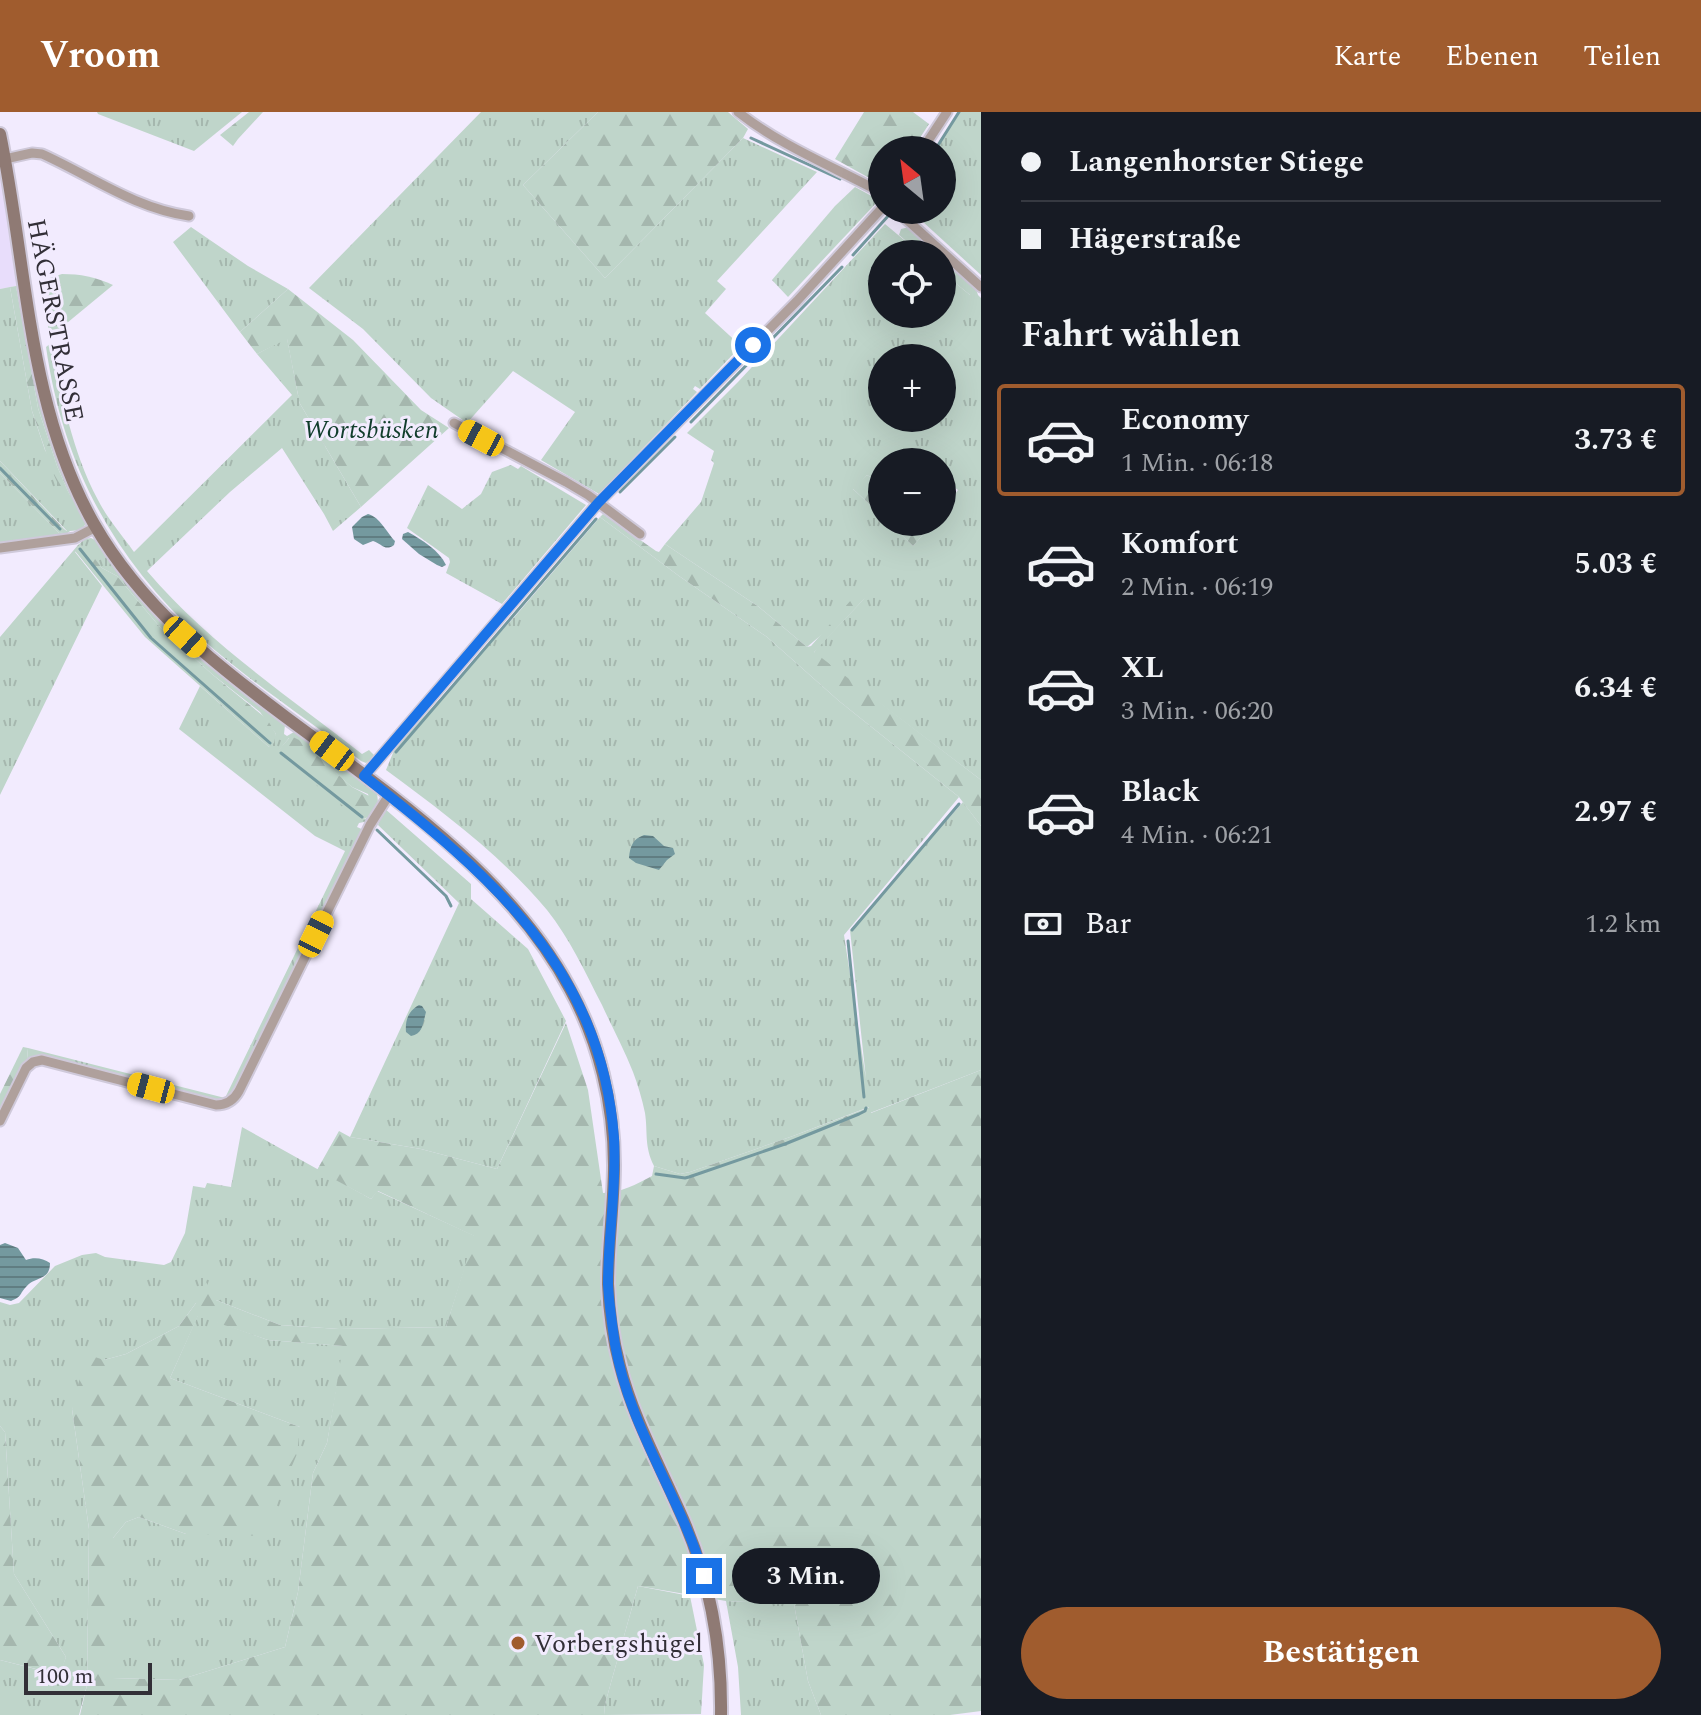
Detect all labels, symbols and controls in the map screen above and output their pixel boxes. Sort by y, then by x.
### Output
text: Vroom [40,27,160,85]
text: Karte [1333,35,1401,78]
text: Ebenen [1445,35,1539,78]
text: Teilen [1583,35,1661,78]
north arrow [868,136,956,224]
map controls [868,136,956,536]
text: Langenhorster Stiege [1069,139,1364,185]
street label: HÄGERSTRASSE [16,215,94,425]
text: Hägerstraße [1069,216,1241,262]
button: locate [868,240,956,328]
text: Fahrt wählen [1021,308,1241,363]
route start [735,327,771,363]
button: + [868,344,956,432]
text: Economy [1121,397,1248,443]
icon: car [1025,404,1097,476]
park label: Wortsbüsken [303,410,439,450]
car [454,416,508,460]
text: 3.73 € [1574,417,1657,463]
text: 1 Min. · 06:18 [1121,443,1273,483]
button: − [868,448,956,536]
text: Komfort [1121,521,1239,567]
icon: car [1025,528,1097,600]
text: 5.03 € [1574,541,1657,587]
text: 2 Min. · 06:19 [1121,567,1273,607]
car [159,612,211,662]
text: XL [1121,645,1164,691]
icon: car [1025,652,1097,724]
text: 6.34 € [1574,665,1657,711]
text: 3 Min. · 06:20 [1121,691,1273,731]
car [306,727,358,775]
text: Black [1121,769,1200,815]
icon: car [1025,776,1097,848]
text: 2.97 € [1574,789,1657,835]
text: 4 Min. · 06:21 [1121,815,1273,855]
text: Bar [1085,901,1131,947]
icon: cash [1021,902,1065,946]
text: 1.2 km [1585,904,1661,944]
car [295,907,337,961]
car [125,1070,177,1106]
callout: 3 Min. [732,1548,880,1604]
text: 3 Min. [767,1556,845,1596]
route end [686,1558,722,1594]
button: Bestätigen [1021,1607,1661,1699]
place label: Vorbergshügel [534,1624,703,1664]
marker: Vorbergshügel [509,1634,527,1652]
scale bar [24,1659,152,1695]
text: 100 m [36,1660,93,1693]

